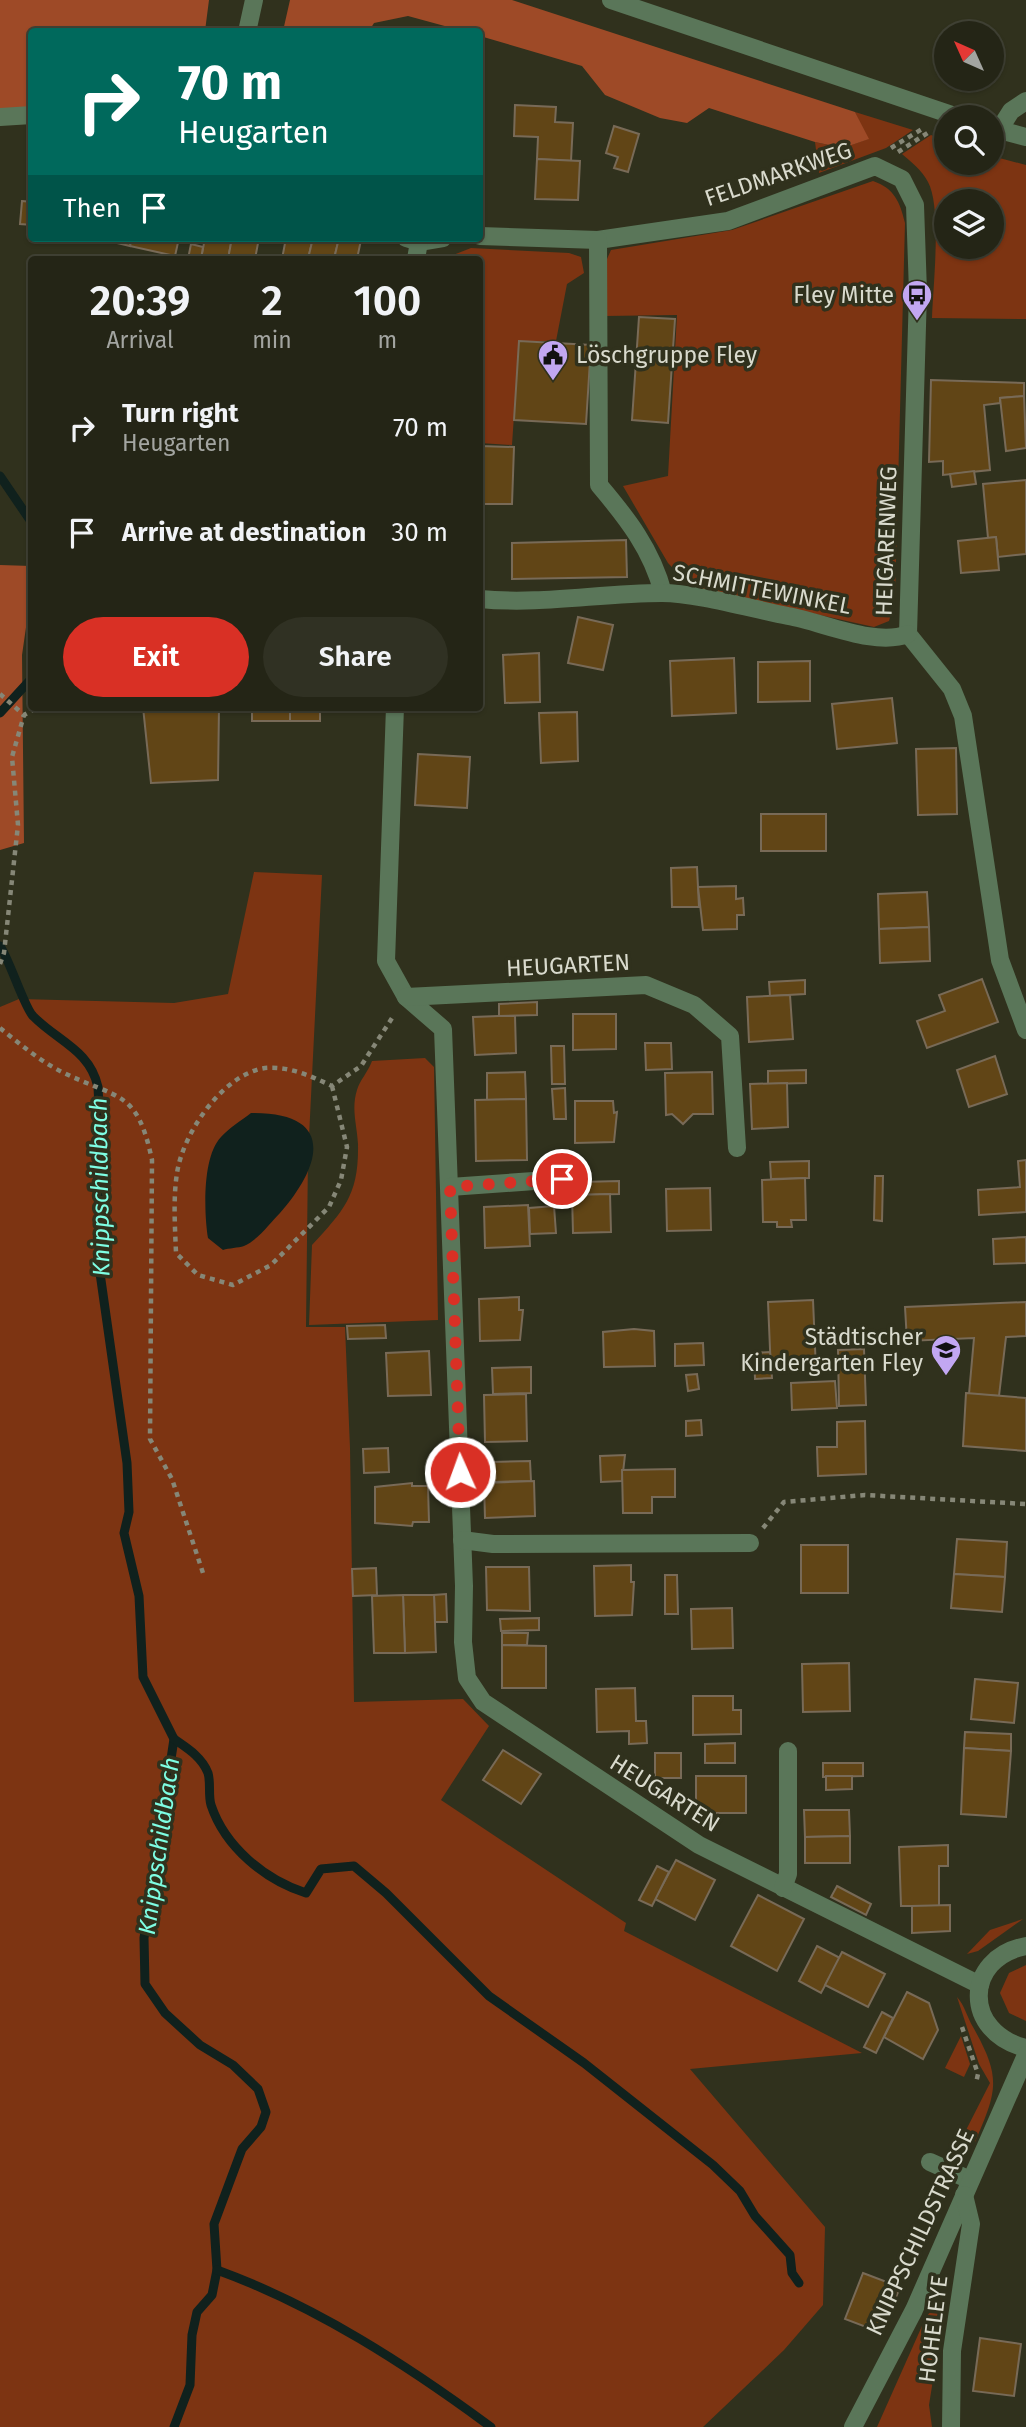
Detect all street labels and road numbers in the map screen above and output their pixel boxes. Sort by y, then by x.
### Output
street label: FELDMARKWEG [701,136,855,212]
street label: HEIGARENWEG [869,466,903,616]
street label: SCHMITTEWINKEL [671,558,853,620]
street label: HEUGARTEN [505,948,631,982]
street label: HEUGARTEN [605,1748,725,1838]
street label: KNIPPSCHILDSTRASSE [860,2124,980,2340]
street label: HOHELEYE [913,2274,953,2384]

